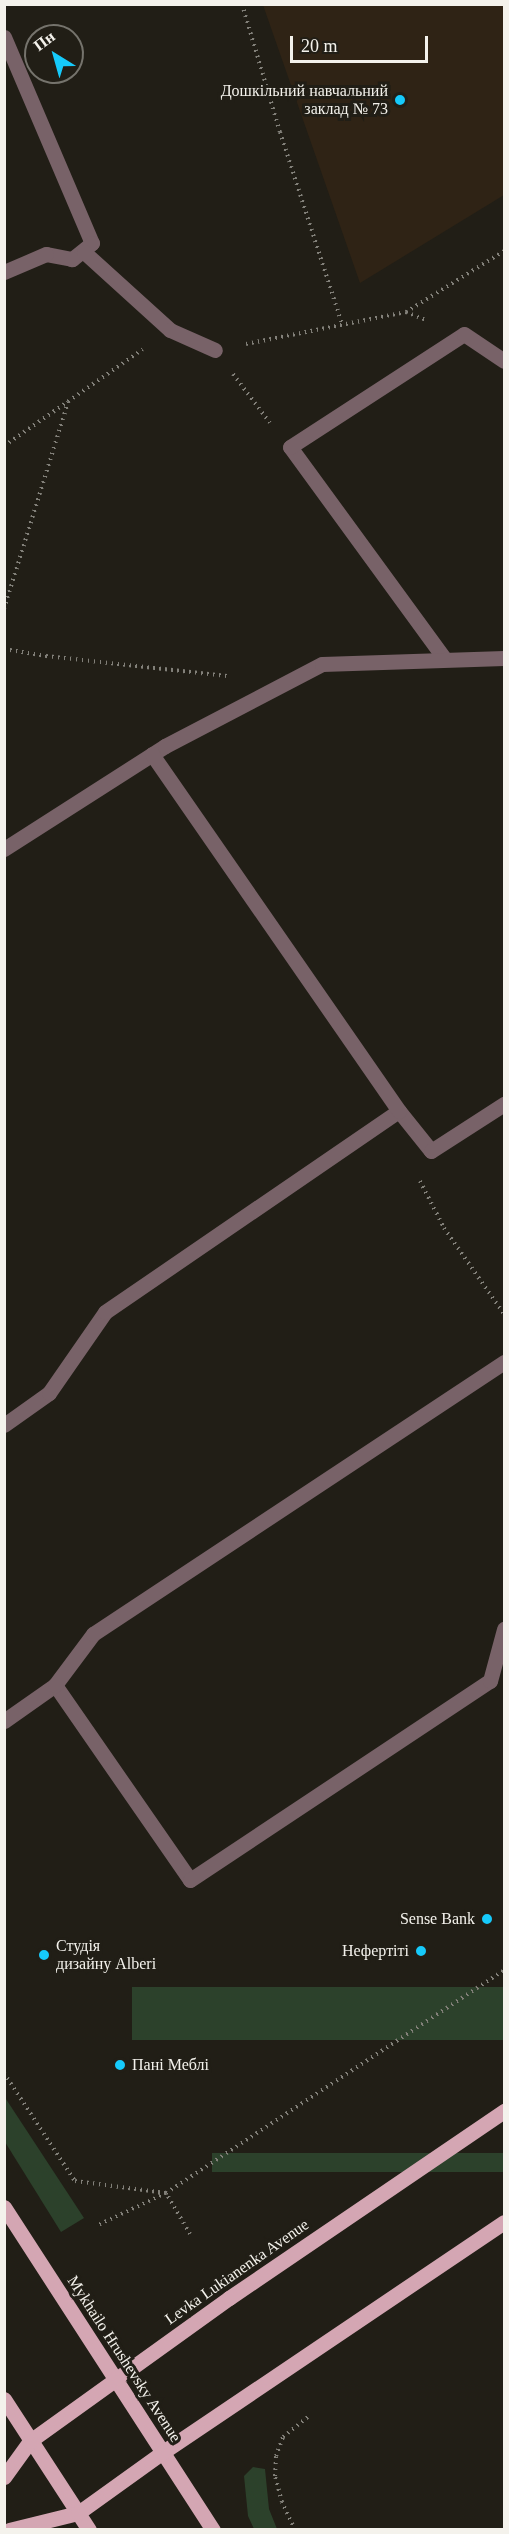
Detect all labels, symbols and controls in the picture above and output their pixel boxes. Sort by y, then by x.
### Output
north arrow [24,24,84,84]
scale bar [293,24,431,62]
text: Пн [30,28,58,54]
text: 20 m [301,36,338,56]
place label: Дошкільний навчальний заклад № 73 [221,81,388,119]
marker: Дошкільний навчальний заклад № 73 [393,93,407,107]
place label: Sense Bank [400,1909,475,1929]
marker: Sense Bank [480,1912,494,1926]
place label: Студія дизайну Alberi [56,1936,156,1974]
place label: Нефертіті [342,1941,409,1961]
marker: Нефертіті [414,1944,428,1958]
marker: Студія дизайну Alberi [37,1948,51,1962]
place label: Пані Меблі [132,2055,209,2075]
marker: Пані Меблі [113,2058,127,2072]
street label: Levka Lukianenka Avenue [161,2215,313,2329]
street label: Mykhailo Hrushevsky Avenue [63,2272,185,2446]

